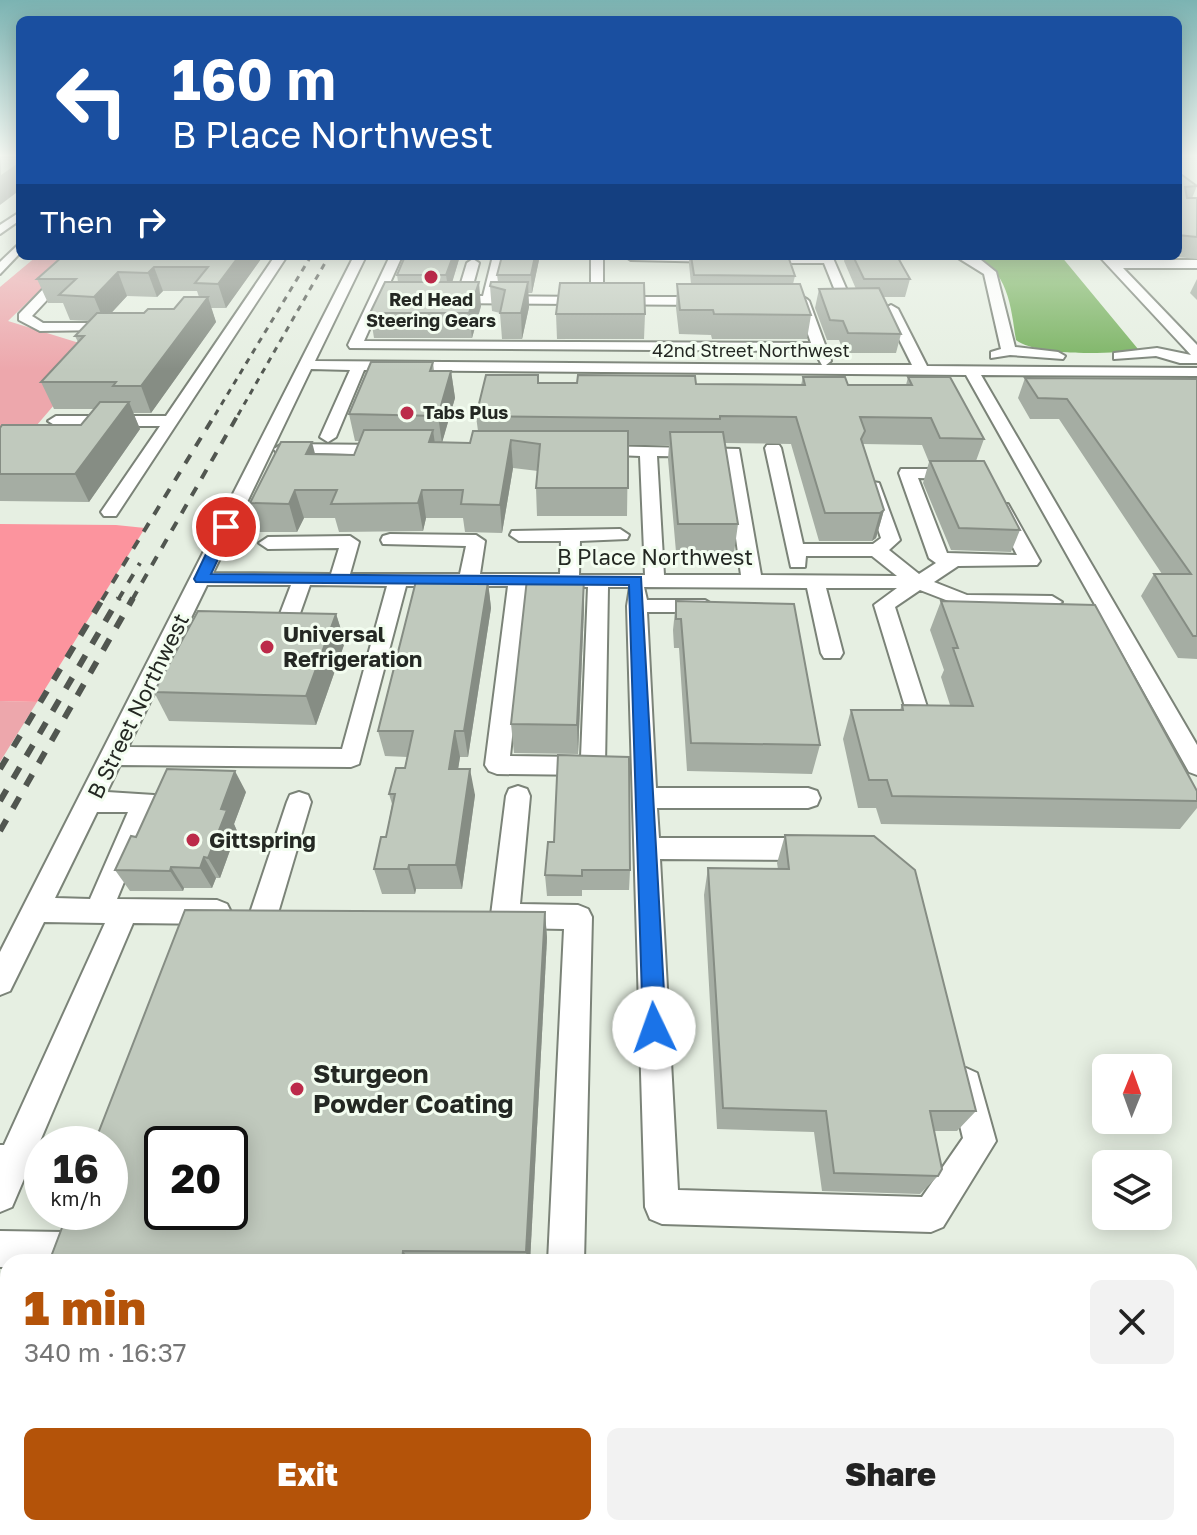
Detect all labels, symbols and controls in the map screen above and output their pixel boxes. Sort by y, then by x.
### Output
text: 160 m [172,45,336,112]
icon: left [40,48,144,152]
text: B Place Northwest [172,113,493,156]
icon: right [129,200,173,244]
text: Then [40,204,113,240]
marker: Red Head Steering Gears [422,268,440,286]
place label: Red Head Steering Gears [366,288,496,331]
street label: 42nd Street Northwest [652,339,850,361]
place label: Tabs Plus [423,401,508,423]
marker: Tabs Plus [398,404,416,422]
pin [192,493,260,561]
icon: arrive [204,505,248,549]
street label: B Place Northwest [557,543,753,570]
street label: B Street Northwest [81,609,194,803]
place label: Universal Refrigeration [283,620,422,672]
marker: Universal Refrigeration [258,638,276,656]
place label: Gittspring [209,826,316,853]
marker: Gittspring [184,831,202,849]
position arrow [612,986,696,1070]
north arrow [1092,1054,1172,1134]
map controls [1092,1054,1172,1230]
place label: Sturgeon Powder Coating [313,1058,513,1119]
marker: Sturgeon Powder Coating [288,1080,306,1098]
speed limit sign: 20 [144,1126,248,1230]
text: 16 [53,1144,99,1192]
button: layers [1092,1150,1172,1230]
text: km/h [51,1186,101,1210]
text: 1 min [24,1278,146,1336]
button: close [1090,1280,1174,1364]
text: 340 m · 16:37 [24,1337,187,1368]
button: Exit [24,1428,591,1520]
button: Share [607,1428,1174,1520]

